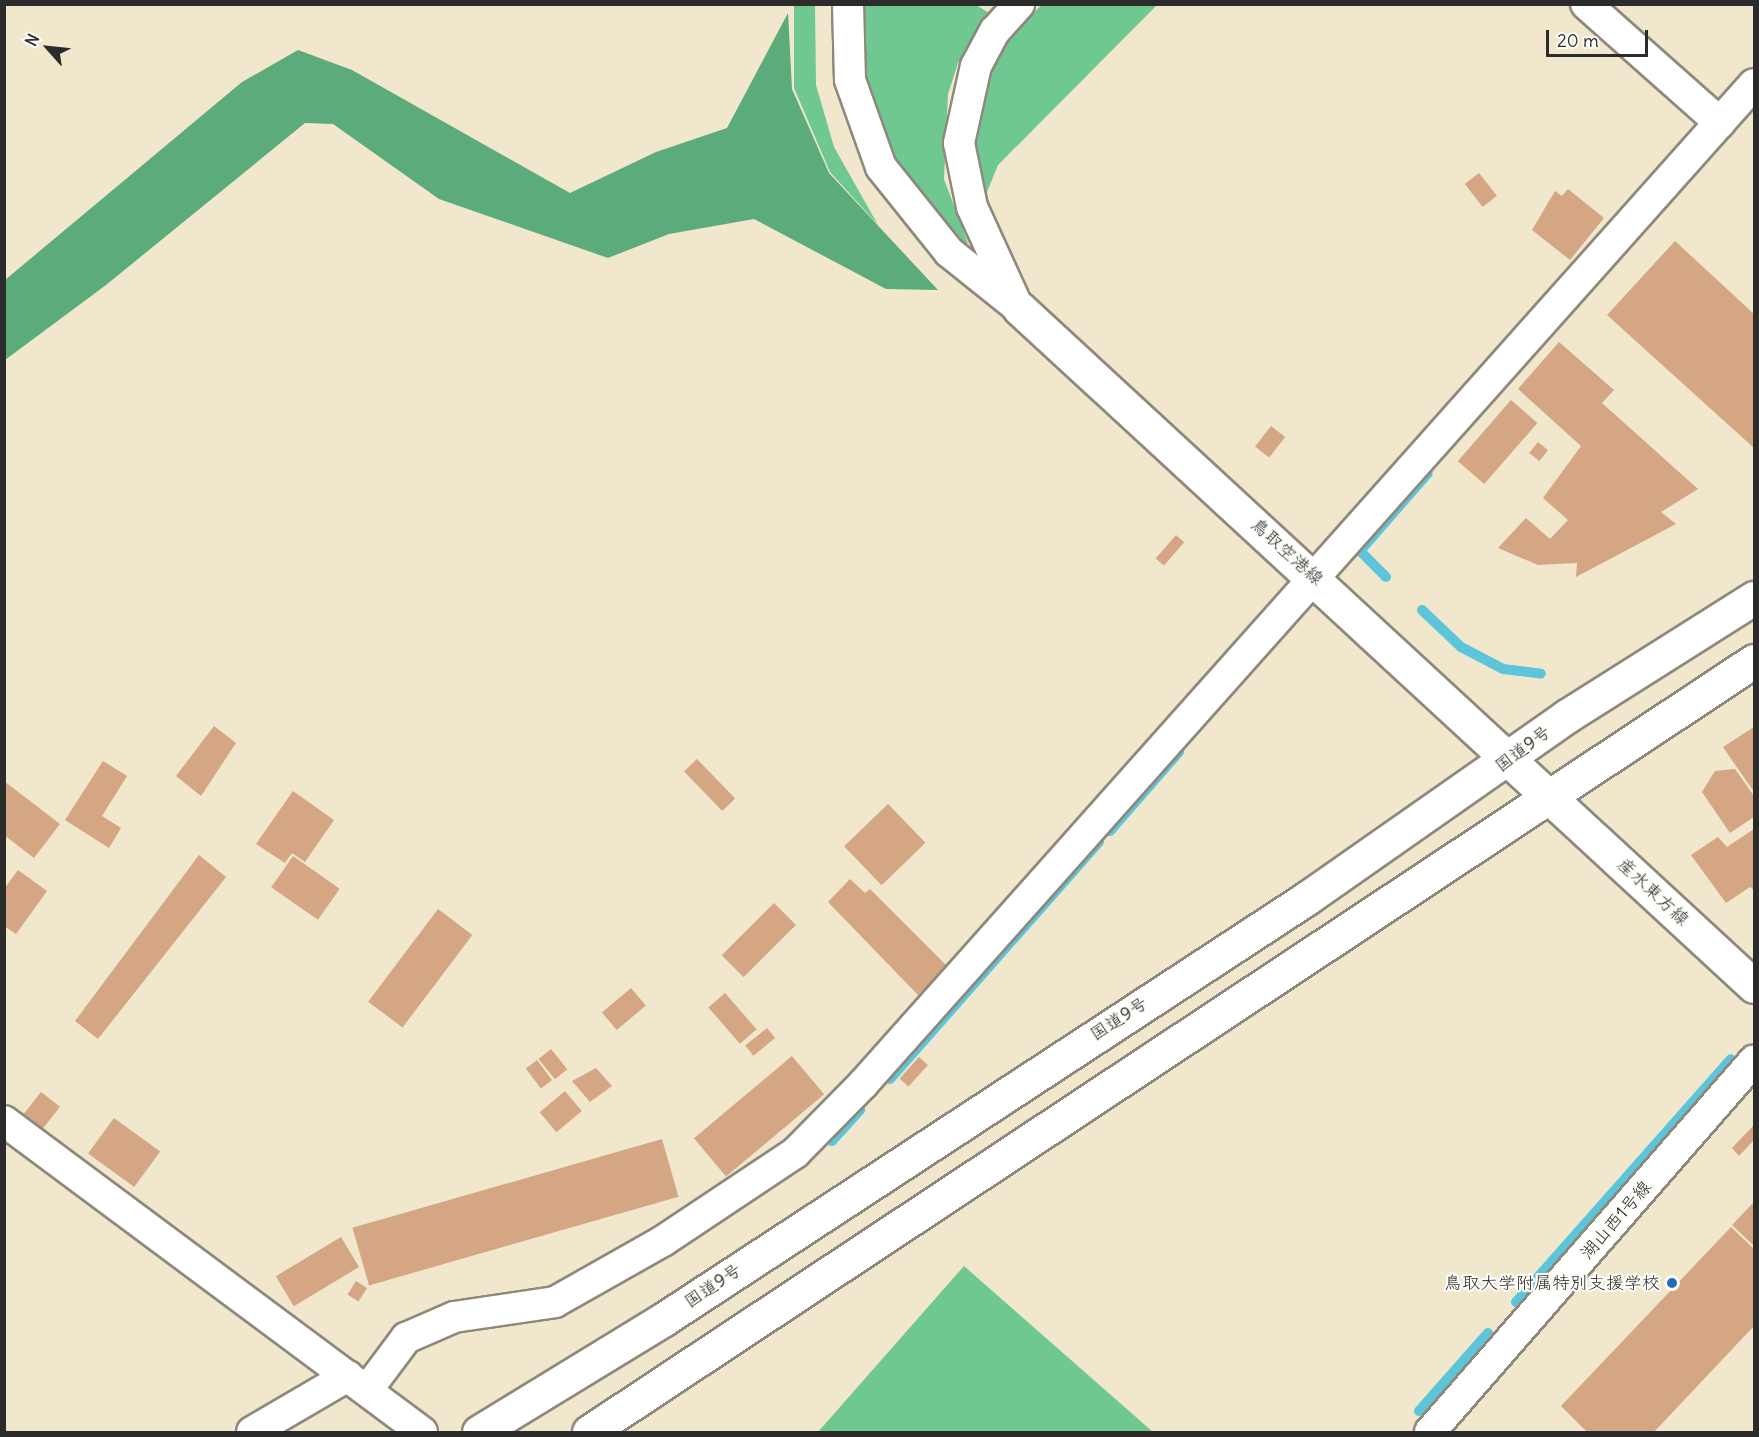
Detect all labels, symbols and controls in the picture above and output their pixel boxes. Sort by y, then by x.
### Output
north arrow [18,18,78,78]
scale bar [1549,18,1651,56]
text: 20 m [1557,29,1599,52]
text: N [21,30,43,49]
street label: 鳥取空港線 [1246,514,1328,590]
street label: 国道9号 [1491,721,1555,777]
street label: 産水東方線 [1613,853,1693,931]
street label: 国道9号 [1086,992,1152,1046]
street label: 湖山西1号線 [1576,1176,1656,1264]
street label: 国道9号 [680,1259,746,1313]
place label: 鳥取大学附属特別支援学校 [1444,1272,1660,1294]
marker: 鳥取大学附属特別支援学校 [1665,1276,1679,1290]

